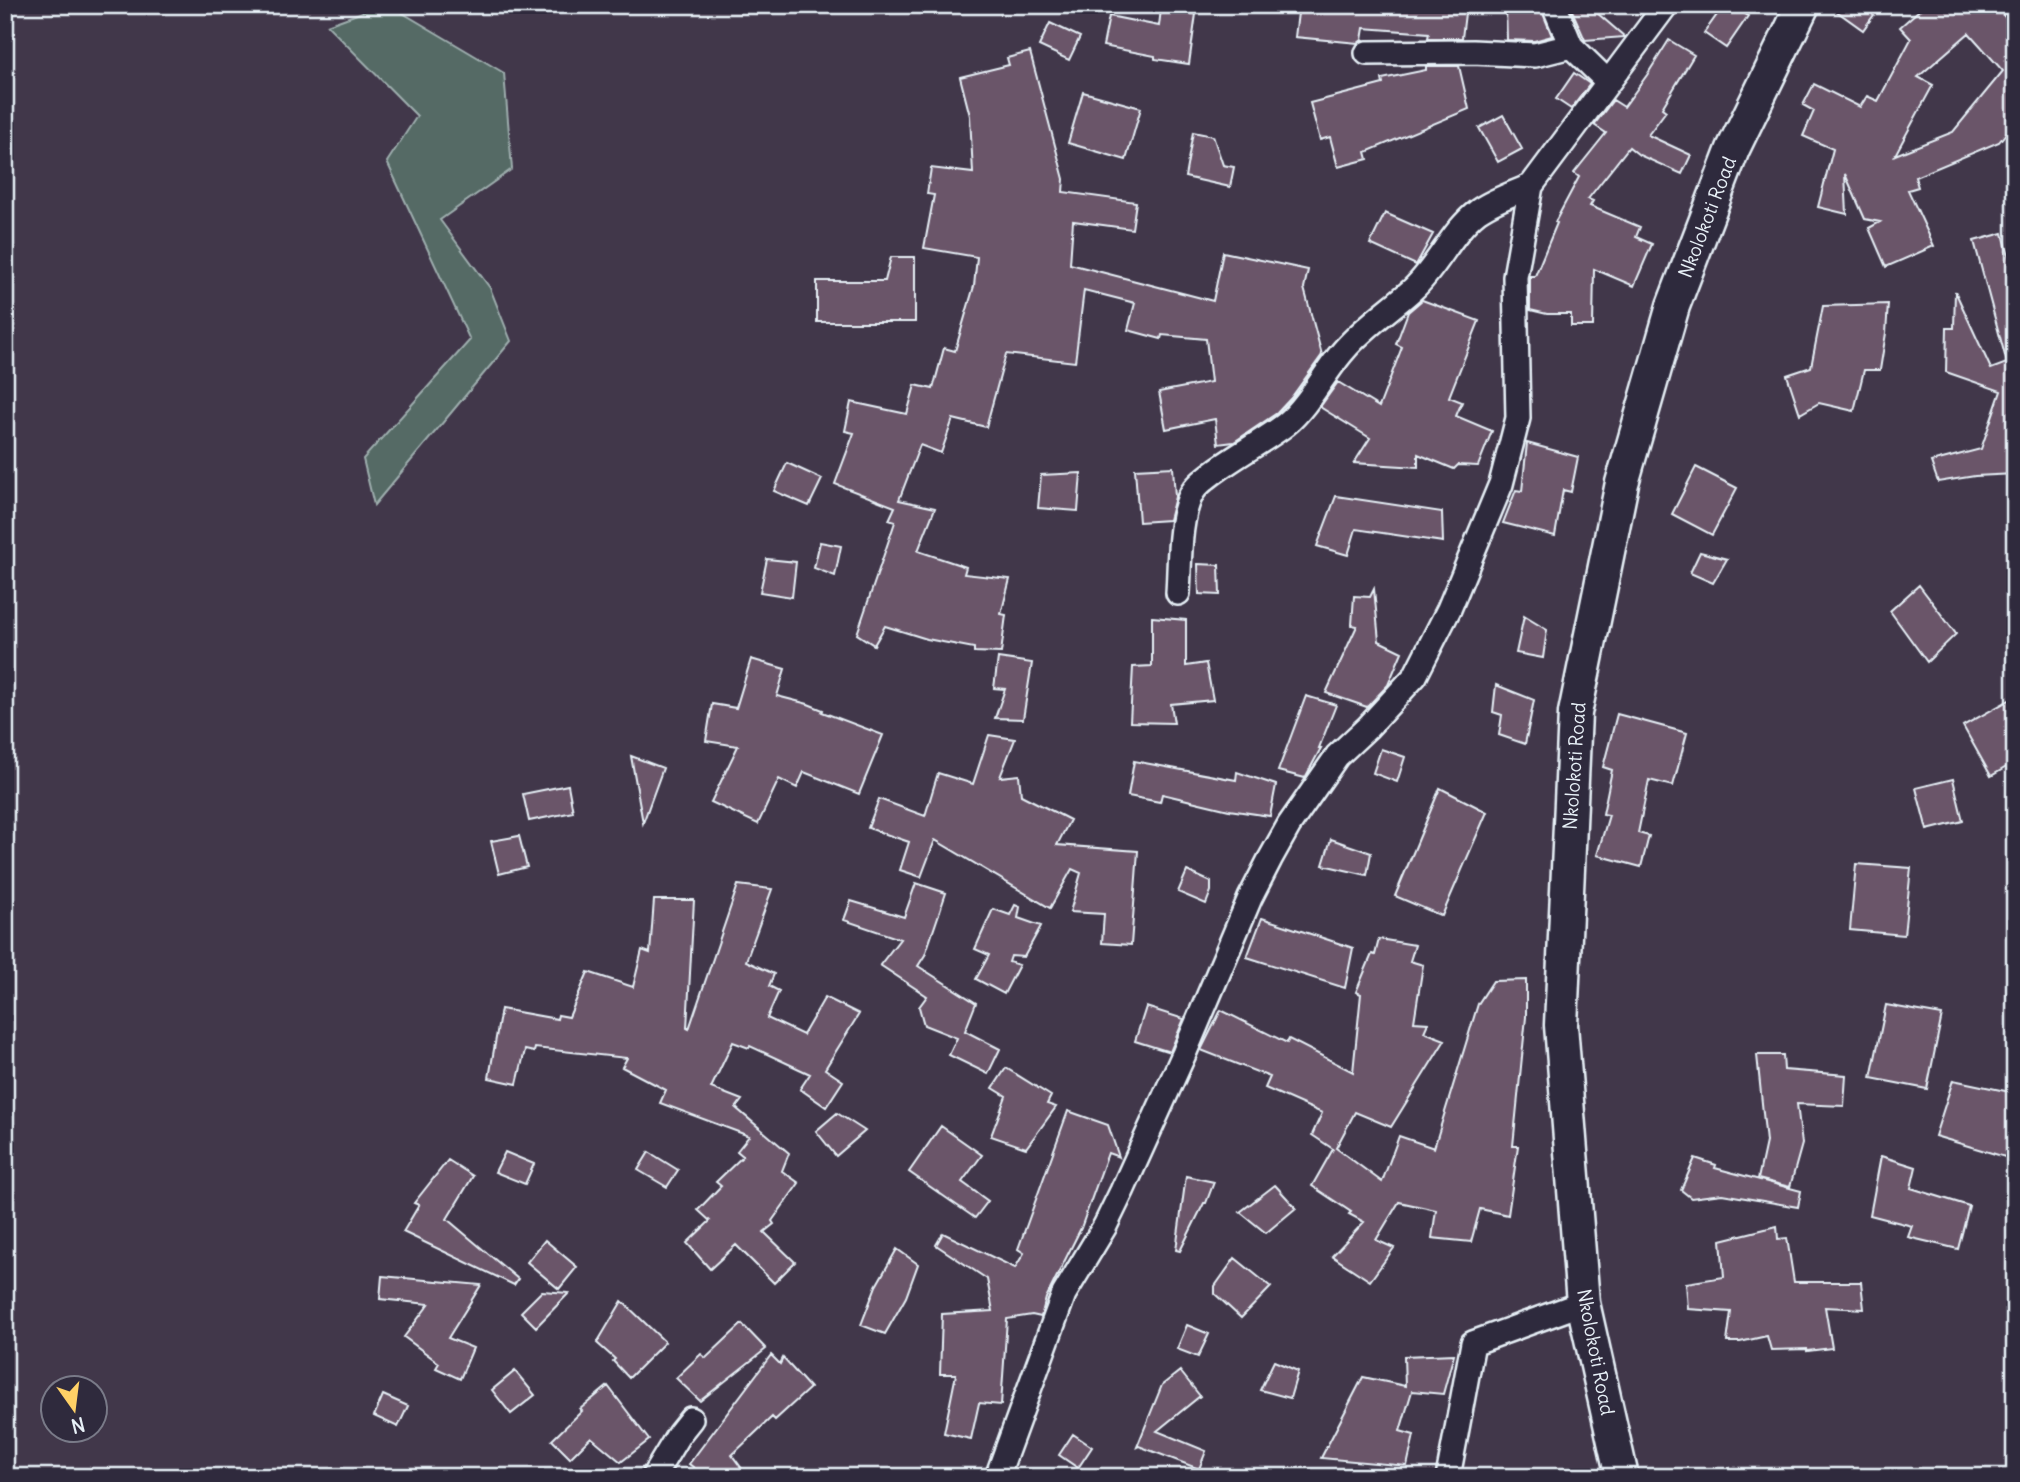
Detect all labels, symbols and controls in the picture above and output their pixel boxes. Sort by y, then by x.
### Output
street label: Nkolokoti Road [1673,153,1741,281]
street label: Nkolokoti Road [1558,701,1590,831]
street label: Nkolokoti Road [1572,1287,1620,1417]
north arrow [38,1374,108,1444]
text: N [69,1412,87,1439]

